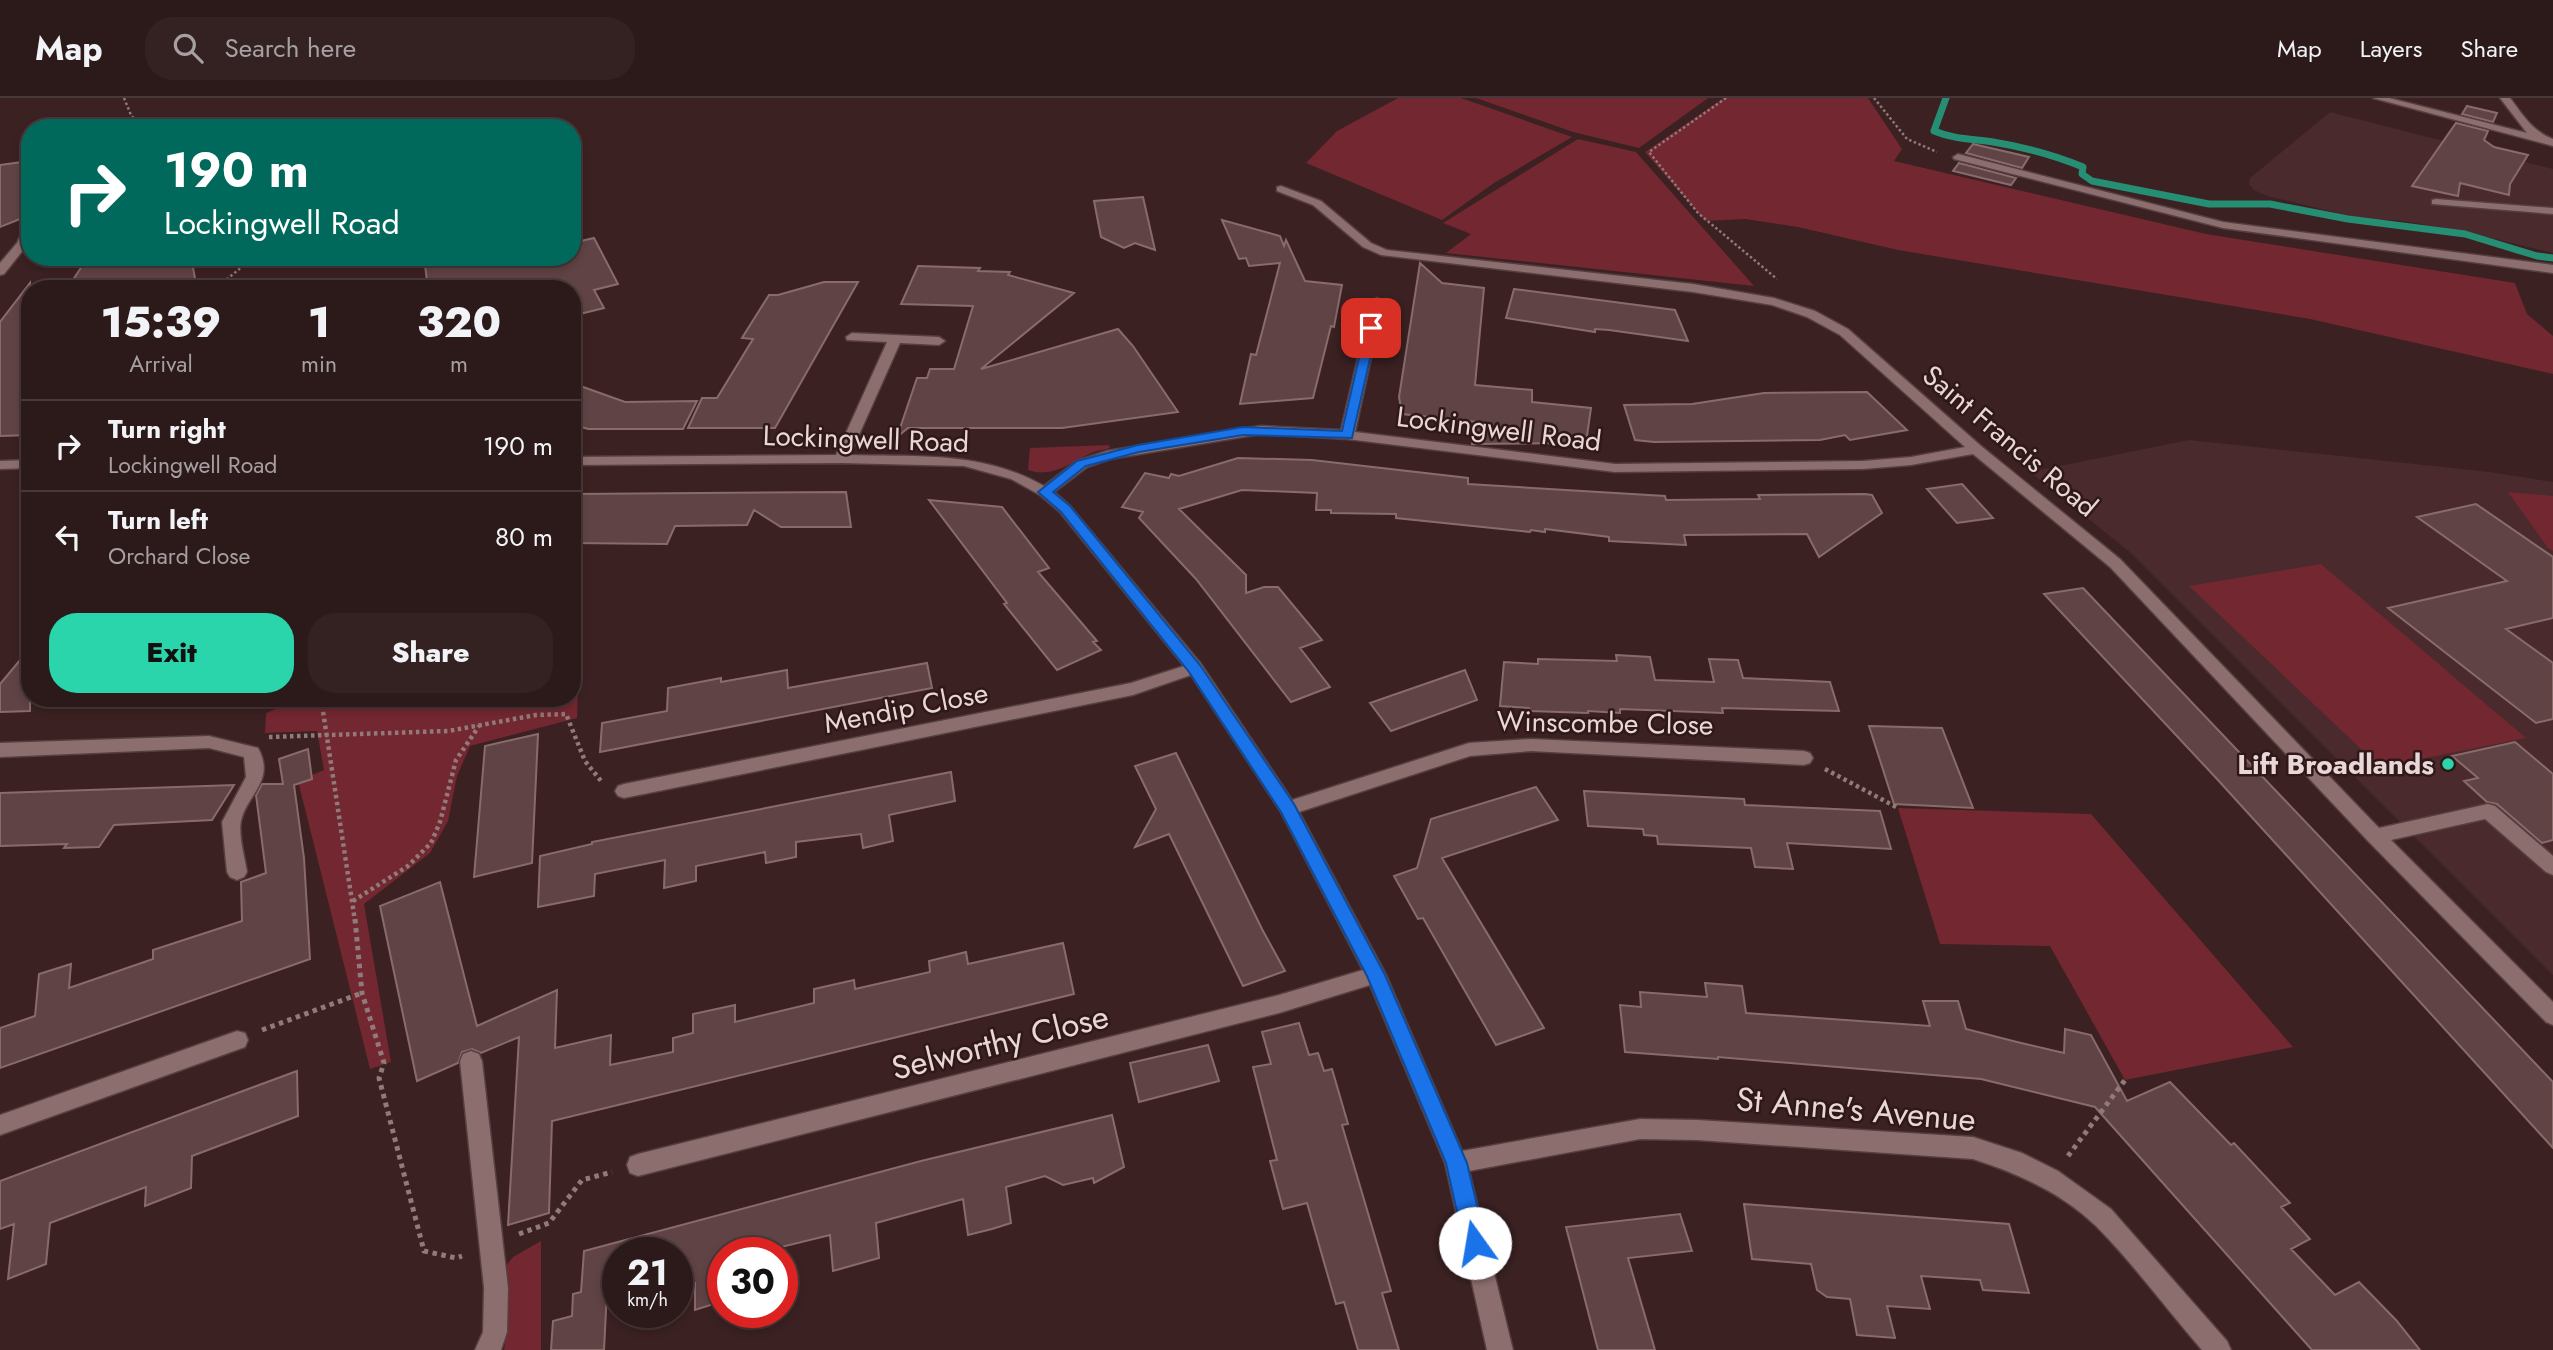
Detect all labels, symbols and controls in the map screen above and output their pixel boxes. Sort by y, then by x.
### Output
search box [145,17,635,80]
text: Map [35,25,103,72]
icon: search [169,29,207,67]
text: Search here [225,29,356,67]
text: Map [2277,31,2322,66]
text: Layers [2360,31,2422,66]
text: Share [2460,31,2518,66]
text: 190 m [164,135,309,205]
icon: right [49,147,140,238]
text: Lockingwell Road [164,200,400,246]
text: 15:39 [101,292,221,353]
text: 1 [308,292,330,353]
text: 320 [417,292,501,353]
pin [1341,298,1401,358]
icon: arrive [1352,309,1390,347]
text: Arrival [129,347,193,381]
text: min [301,347,337,381]
text: m [450,347,468,381]
street label: Saint Francis Road [1913,355,2107,527]
street label: Lockingwell Road [1394,396,1604,462]
text: Turn right [108,410,226,448]
street label: Lockingwell Road [762,415,970,463]
icon: right [49,427,87,465]
text: 190 m [483,427,553,465]
text: Lockingwell Road [108,448,277,482]
text: Turn left [108,501,208,539]
icon: left [49,518,87,556]
text: 80 m [495,518,553,556]
text: Orchard Close [108,539,250,573]
button: Exit [49,613,294,693]
button: Share [308,613,553,693]
street label: Mendip Close [821,672,991,744]
street label: Winscombe Close [1496,701,1714,745]
place label: Lift Broadlands [2237,744,2434,785]
marker: Lift Broadlands [2440,756,2456,772]
street label: Selworthy Close [887,992,1113,1092]
street label: St Anne's Avenue [1734,1075,1978,1143]
position arrow [1438,1206,1512,1280]
speed limit sign: 30 [707,1237,798,1328]
text: 21 [627,1248,668,1298]
text: km/h [627,1287,668,1313]

